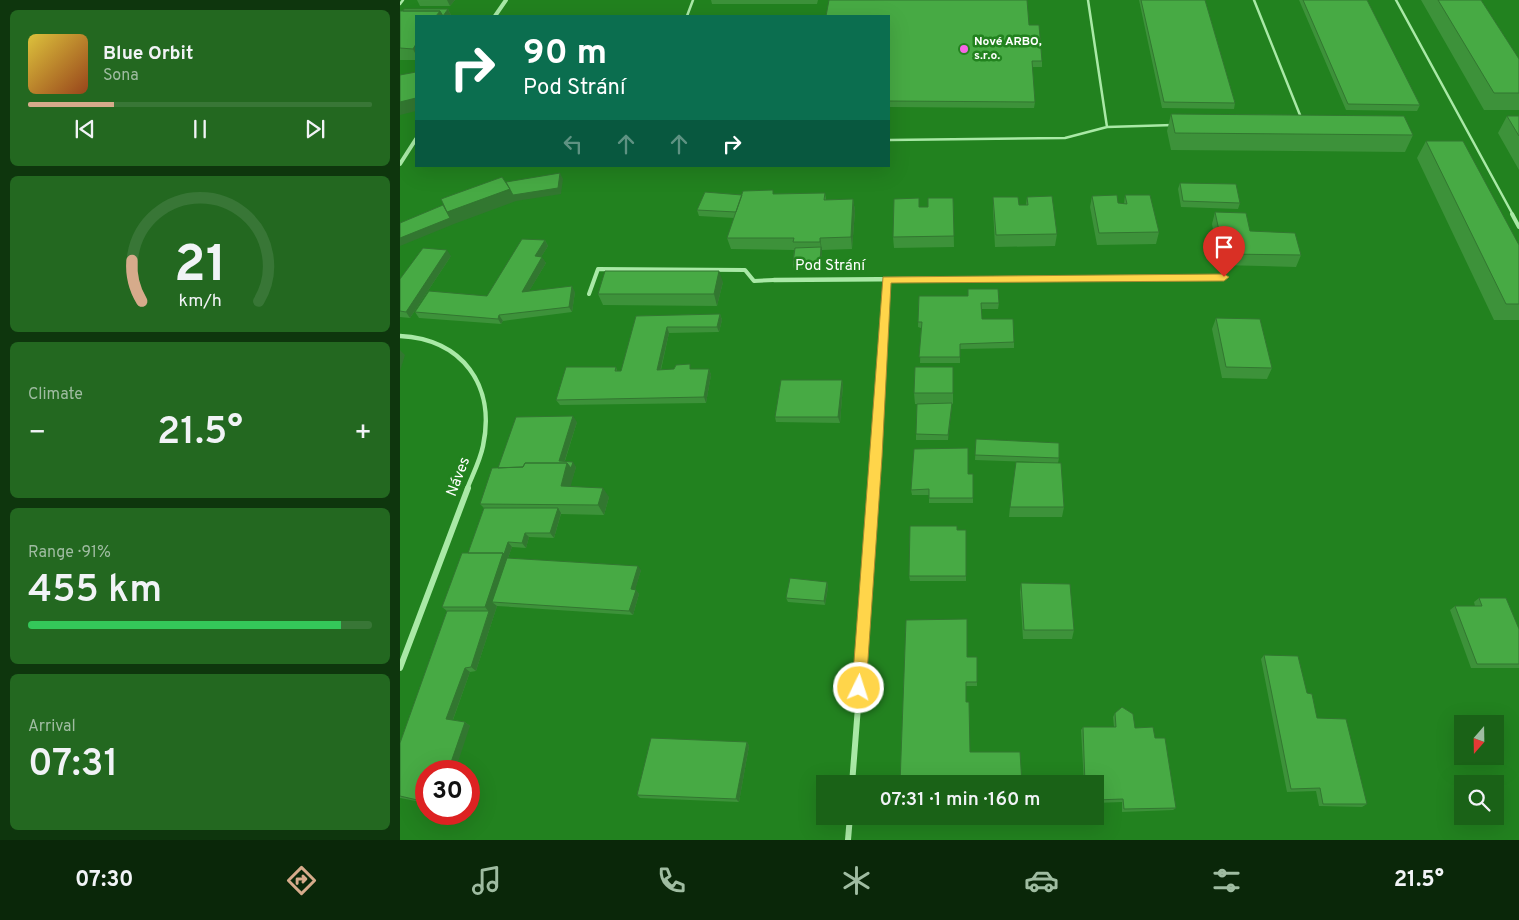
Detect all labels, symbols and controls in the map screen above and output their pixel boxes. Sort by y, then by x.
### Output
text: 90 m [523,32,607,76]
place label: Nové ARBO, s.r.o. [974,34,1042,64]
icon: right [440,35,505,100]
text: Blue Orbit [103,42,193,66]
marker: Nové ARBO, s.r.o. [958,43,970,55]
text: Sona [103,66,139,86]
text: Pod Strání [523,75,626,102]
icon: previous [71,115,99,143]
icon: pause [186,115,214,143]
icon: next [301,115,329,143]
icon: left [559,130,587,158]
icon: ahead [612,130,640,158]
icon: ahead [665,130,693,158]
icon: right [718,130,746,158]
pin [1203,226,1245,277]
icon: arrive [1210,233,1238,261]
text: 21 [174,234,226,300]
street label: Pod Strání [795,257,866,276]
text: km/h [178,290,222,313]
text: Climate [28,385,83,405]
text: 21.5° [157,409,243,458]
text: − [28,416,46,452]
text: + [354,416,372,452]
street label: Náves [443,455,475,499]
text: Range · 91% [28,543,111,563]
text: 455 km [28,567,162,616]
position arrow [832,661,884,713]
north arrow [1454,715,1504,765]
map controls [1454,715,1504,825]
text: Arrival [28,717,76,737]
text: 07:31 [28,741,118,790]
speed limit sign: 30 [415,760,480,825]
button: search [1454,775,1504,825]
text: 07:31 · 1 min · 160 m [879,788,1041,812]
icon: directions [284,863,319,898]
icon: music [469,863,504,898]
icon: phone [654,863,689,898]
icon: climate [839,863,874,898]
icon: car [1024,863,1059,898]
icon: filters [1209,863,1244,898]
text: 07:30 [75,867,134,894]
text: 21.5° [1394,867,1444,894]

